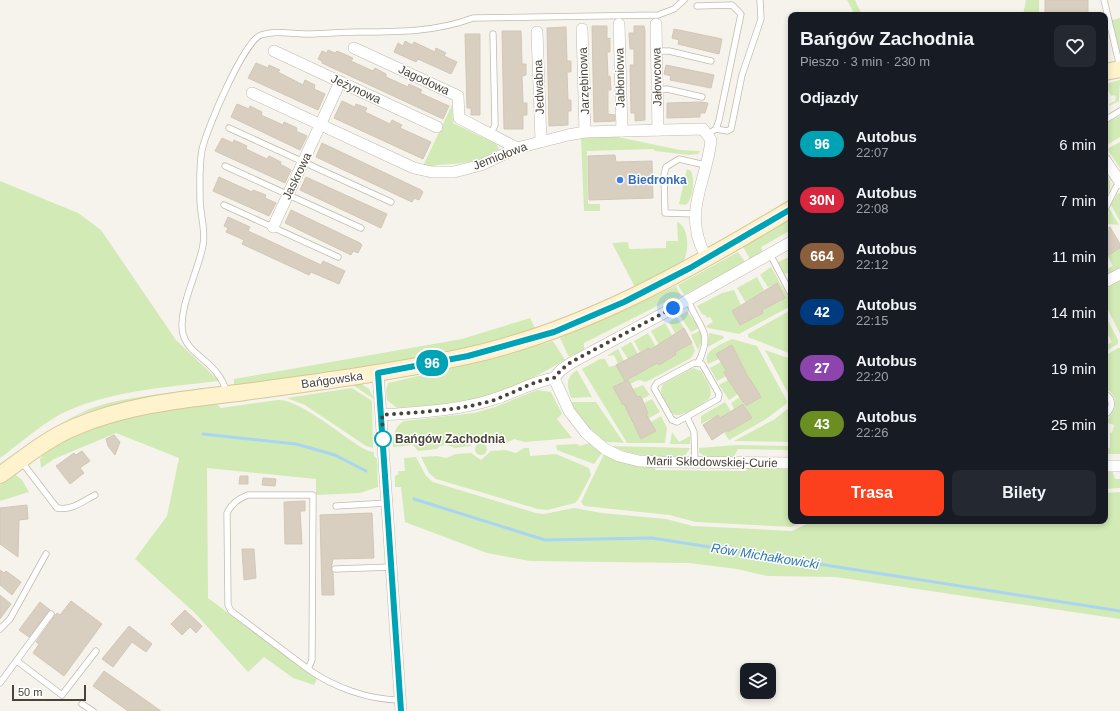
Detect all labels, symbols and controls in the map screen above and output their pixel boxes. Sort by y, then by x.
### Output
button: heart [1054,25,1096,67]
text: Bańgów Zachodnia [800,28,974,49]
street label: Jarzębinowa [576,47,592,115]
street label: Jałowcowa [649,47,665,106]
street label: Jabłoniowa [612,48,628,108]
text: Pieszo · 3 min · 230 m [800,54,930,69]
street label: Jedwabna [531,59,547,115]
street label: Jagodowa [396,62,452,98]
street label: Jeżynowa [329,71,383,107]
text: Odjazdy [800,89,858,106]
text: Autobus [856,128,917,145]
text: 96 [814,136,830,152]
text: 6 min [1059,136,1096,153]
street label: Jemiołowa [471,139,529,173]
text: 22:07 [856,145,889,160]
street label: Jaskrowa [280,150,315,202]
place label: Biedronka [628,173,687,187]
marker: Biedronka [615,175,625,185]
text: Autobus [856,184,917,201]
text: 30N [809,192,835,208]
text: 7 min [1059,192,1096,209]
text: 22:08 [856,201,889,216]
text: Autobus [856,240,917,257]
text: 664 [810,248,834,264]
text: 11 min [1052,248,1096,265]
text: 22:12 [856,257,889,272]
text: Autobus [856,296,917,313]
your location [663,298,683,318]
text: 42 [814,304,830,320]
text: 14 min [1051,304,1096,321]
text: 22:15 [856,313,889,328]
line badge: 96 [414,350,450,376]
text: Autobus [856,352,917,369]
text: 96 [424,355,440,371]
text: 27 [814,360,830,376]
text: 19 min [1051,360,1096,377]
street label: Bańgowska [300,369,364,391]
text: 22:20 [856,369,889,384]
text: Autobus [856,408,917,425]
text: 43 [814,416,830,432]
text: 25 min [1051,416,1096,433]
text: 22:26 [856,425,889,440]
marker: Bańgów Zachodnia [374,430,392,448]
place label: Bańgów Zachodnia [395,432,505,446]
street label: Marii Skłodowskiej-Curie [646,454,778,470]
button: Trasa [800,470,944,516]
button: Bilety [952,470,1096,516]
water label: Rów Michałkowicki [710,540,821,572]
map controls [740,663,776,699]
button: layers [740,663,776,699]
scale bar [12,683,86,702]
text: 50 m [18,686,42,698]

